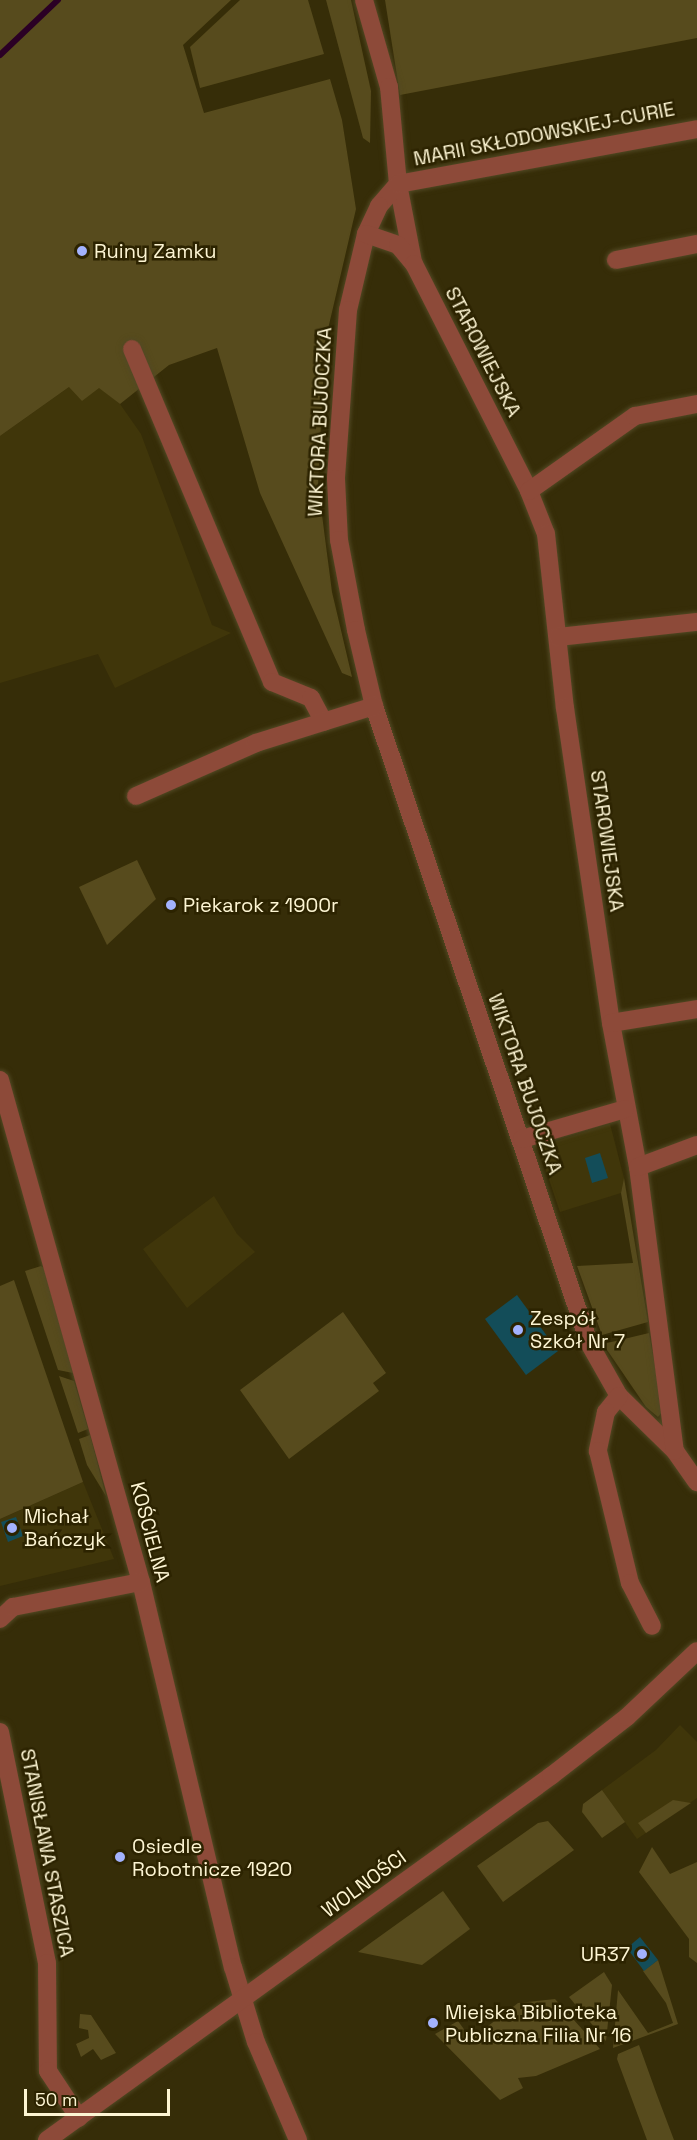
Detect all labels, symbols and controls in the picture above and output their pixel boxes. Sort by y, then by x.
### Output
street label: MARII SKŁODOWSKIEJ-CURIE [411,97,677,171]
place label: Ruiny Zamku [94,239,216,263]
marker: Ruiny Zamku [75,244,89,258]
street label: STAROWIEJSKA [440,283,526,421]
street label: WIKTORA BUJOCZKA [303,326,337,518]
street label: STAROWIEJSKA [585,769,629,913]
place label: Piekarok z 1900r [183,893,339,917]
marker: Piekarok z 1900r [164,898,178,912]
street label: WIKTORA BUJOCZKA [483,990,567,1178]
place label: Zespół Szkół Nr 7 [530,1306,625,1353]
marker: Zespół Szkół Nr 7 [511,1323,525,1337]
street label: KOŚCIELNA [125,1479,175,1585]
place label: Michał Bańczyk [24,1504,106,1551]
marker: Michał Bańczyk [5,1521,19,1535]
street label: STANISŁAWA STASZICA [15,1747,79,1959]
place label: Osiedle Robotnicze 1920 [132,1834,292,1881]
street label: WOLNOŚCI [317,1845,411,1923]
marker: Osiedle Robotnicze 1920 [113,1850,127,1864]
place label: UR37 [581,1942,630,1966]
marker: UR37 [635,1947,649,1961]
place label: Miejska Biblioteka Publiczna Filia Nr 16 [445,2000,632,2047]
marker: Miejska Biblioteka Publiczna Filia Nr 16 [426,2016,440,2030]
scale bar [27,2077,172,2115]
text: 50 m [35,2088,77,2111]

